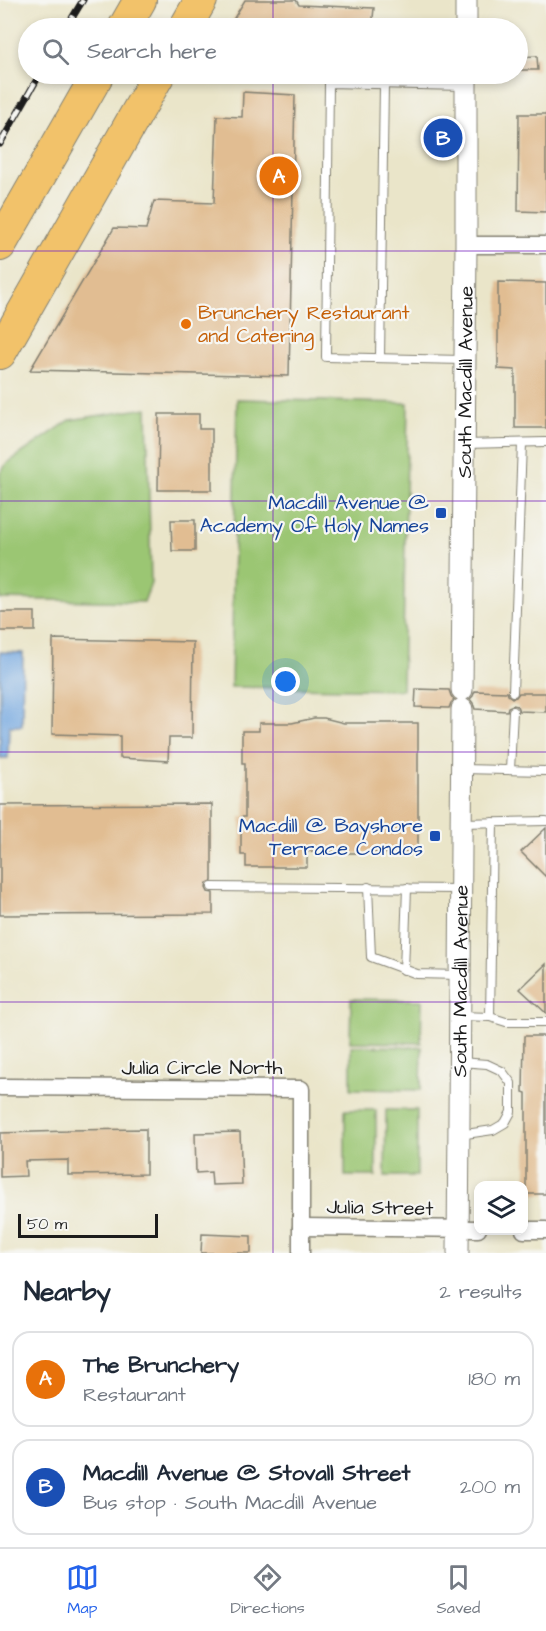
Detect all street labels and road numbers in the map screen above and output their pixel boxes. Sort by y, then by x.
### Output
street label: South Macdill Avenue [451,286,481,478]
street label: South Macdill Avenue [446,885,476,1077]
street label: Julia Circle North [122,1054,282,1082]
street label: Julia Street [326,1193,434,1223]

